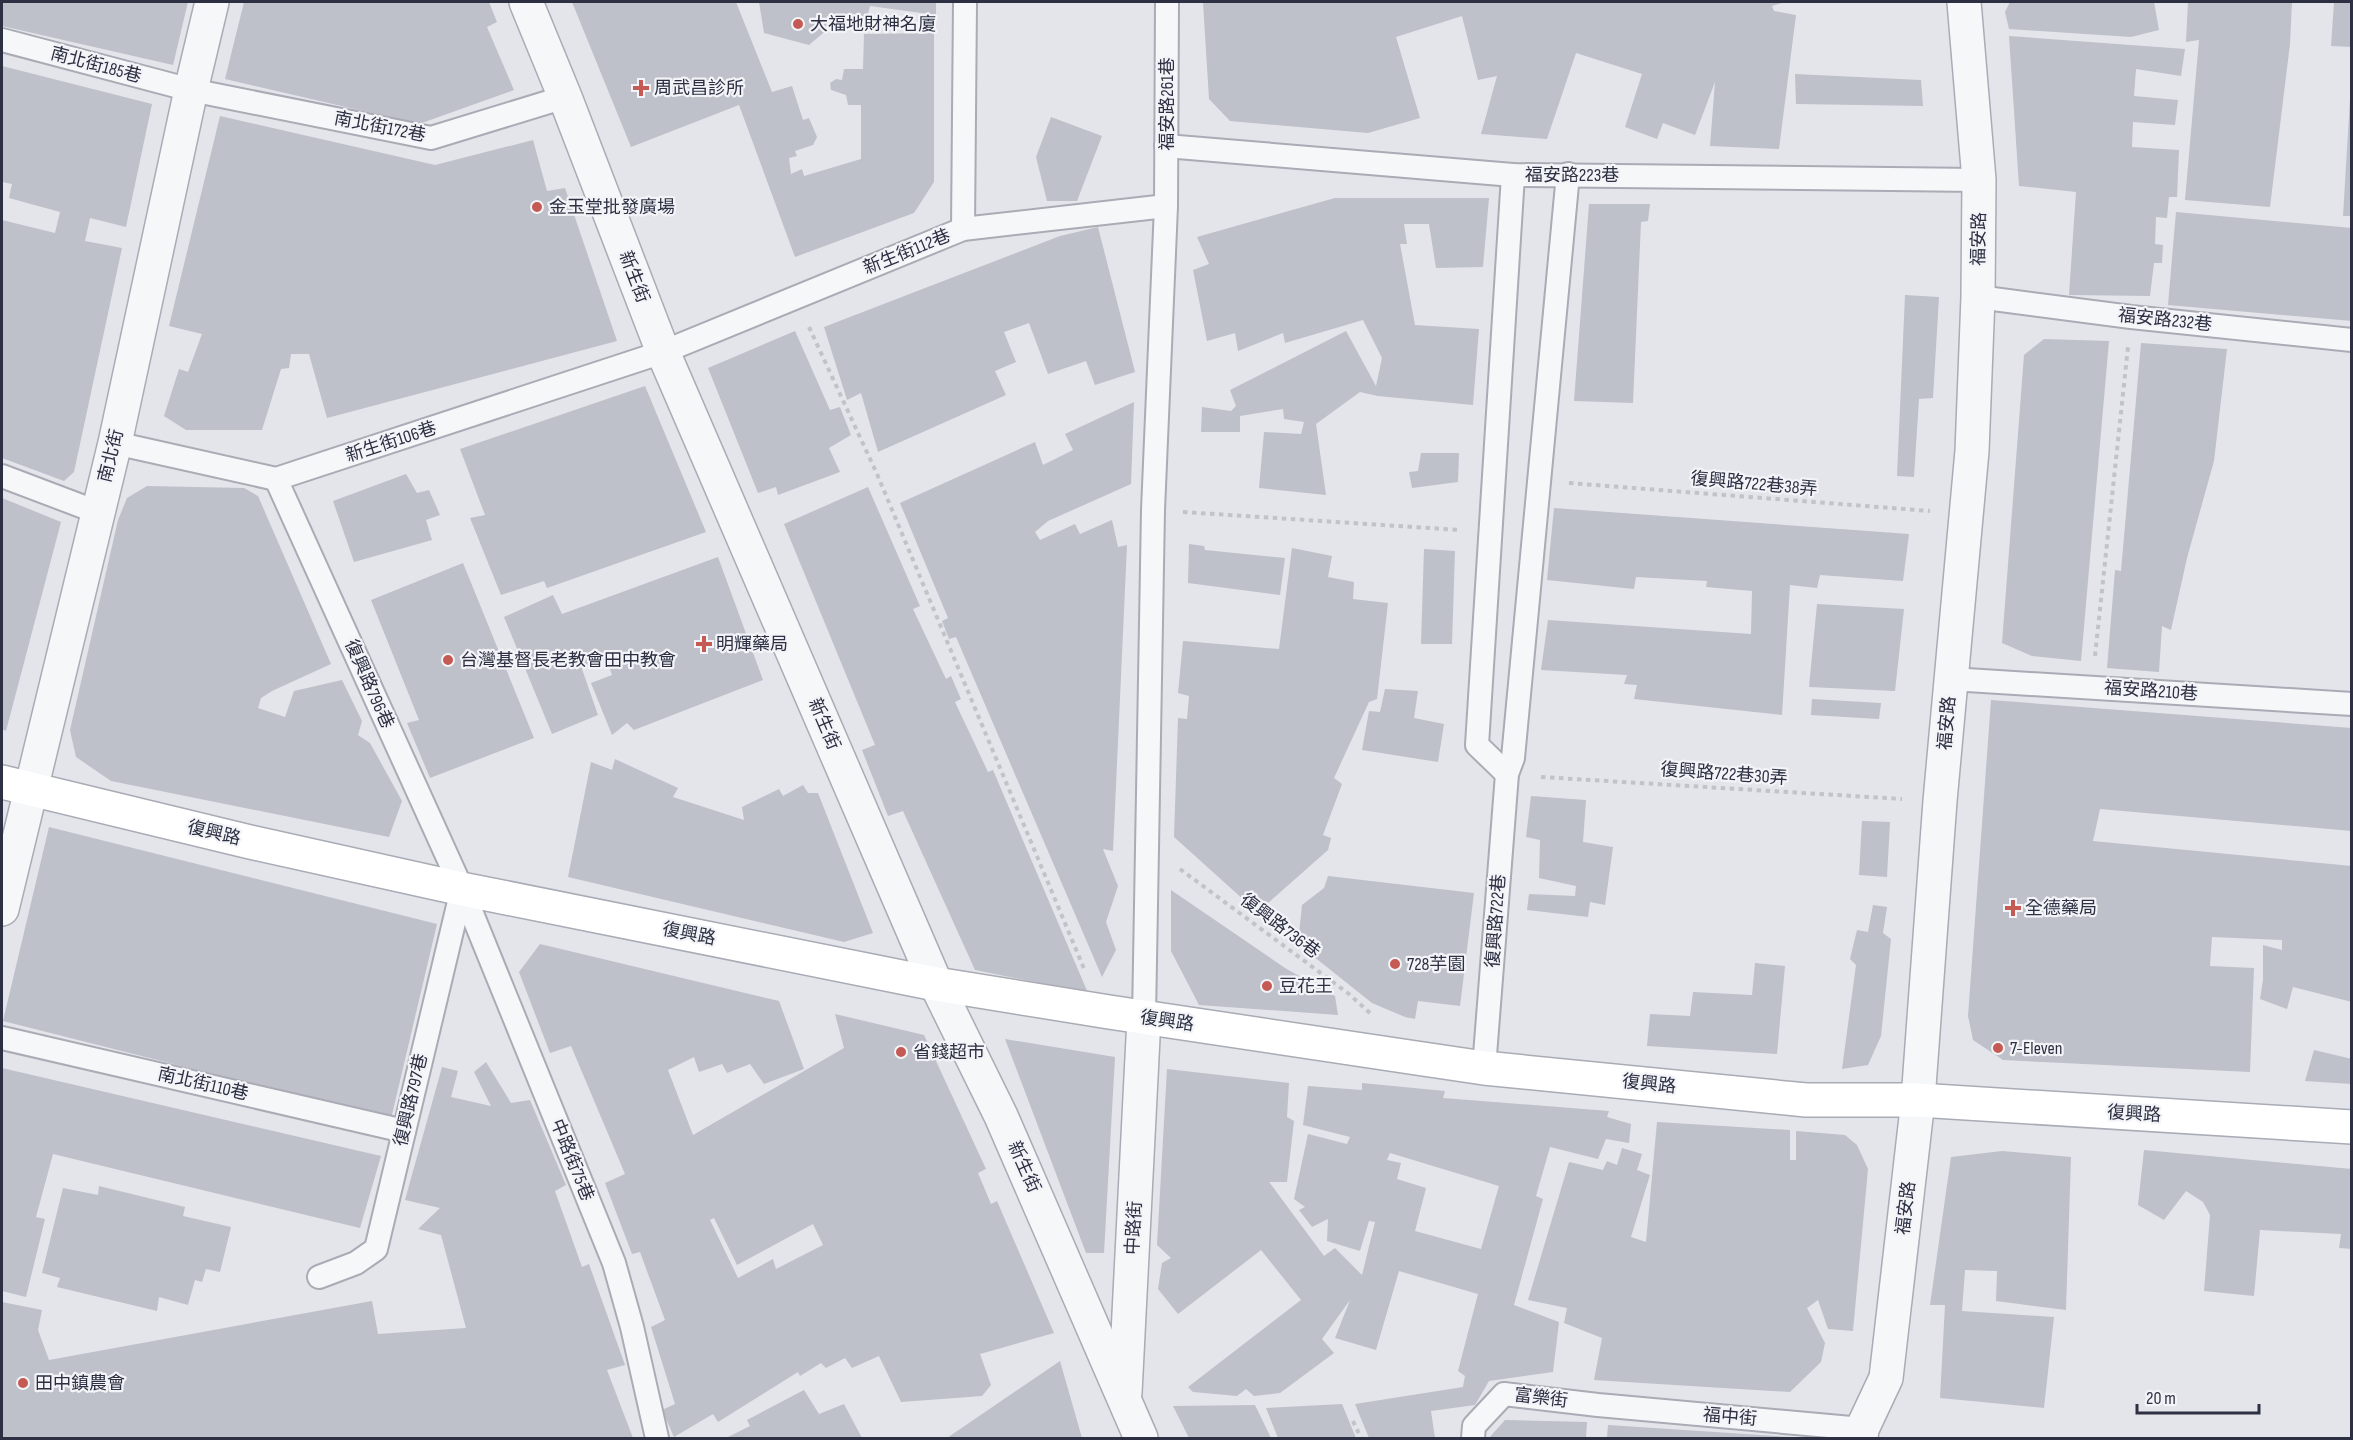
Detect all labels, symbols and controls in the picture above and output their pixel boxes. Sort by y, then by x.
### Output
place label: 大福地財神名廈 [810,14,936,35]
marker: 大福地財神名廈 [791,17,805,31]
street label: 南北街185巷 [48,43,144,87]
street label: 福安路261巷 [1157,57,1178,151]
place label: 周武昌診所 [654,78,744,99]
marker: 周武昌診所 [632,79,650,97]
street label: 南北街172巷 [332,108,428,146]
street label: 福安路223巷 [1525,165,1619,186]
place label: 金玉堂批發廣場 [549,197,675,218]
marker: 金玉堂批發廣場 [530,200,544,214]
street label: 福安路 [1968,212,1990,266]
street label: 新生街112巷 [860,225,954,279]
street label: 新生街 [615,248,653,306]
street label: 福安路232巷 [2117,305,2213,335]
street label: 新生街106巷 [343,417,439,467]
street label: 南北街 [94,427,128,485]
street label: 復興路722巷38弄 [1690,468,1818,500]
place label: 明輝藥局 [716,634,788,655]
street label: 復興路796巷 [340,636,398,732]
marker: 明輝藥局 [697,637,711,651]
place label: 台灣基督長老教會田中教會 [460,650,676,671]
marker: 台灣基督長老教會田中教會 [441,653,455,667]
street label: 福安路210巷 [2103,677,2199,705]
street label: 新生街 [804,695,844,753]
street label: 福安路 [1934,695,1960,751]
street label: 復興路722巷30弄 [1660,759,1788,789]
street label: 復興路 [185,817,243,849]
street label: 復興路722巷 [1482,873,1510,969]
street label: 復興路736巷 [1236,889,1324,963]
place label: 全德藥局 [2025,898,2097,919]
marker: 全德藥局 [2006,901,2020,915]
street label: 復興路 [660,919,718,949]
place label: 728芋園 [1407,954,1465,975]
marker: 728芋園 [1388,957,1402,971]
place label: 豆花王 [1279,976,1333,997]
marker: 豆花王 [1260,979,1274,993]
street label: 復興路 [1139,1007,1195,1035]
place label: 7-Eleven [2010,1038,2063,1059]
marker: 7-Eleven [1991,1041,2005,1055]
place label: 省錢超市 [913,1042,985,1063]
marker: 省錢超市 [894,1045,908,1059]
street label: 復興路797巷 [390,1052,432,1148]
street label: 南北街110巷 [156,1063,250,1105]
street label: 復興路 [1621,1071,1677,1097]
street label: 復興路 [2106,1102,2162,1126]
street label: 中路街75巷 [546,1116,598,1204]
street label: 新生街 [1003,1138,1045,1196]
street label: 福安路 [1892,1180,1920,1236]
street label: 中路街 [1122,1200,1146,1256]
place label: 田中鎮農會 [35,1373,125,1394]
marker: 田中鎮農會 [16,1376,30,1390]
scale bar [2137,1377,2258,1415]
street label: 富樂街 [1513,1384,1569,1412]
text: 20 m [2146,1388,2176,1409]
street label: 福中街 [1702,1404,1758,1430]

